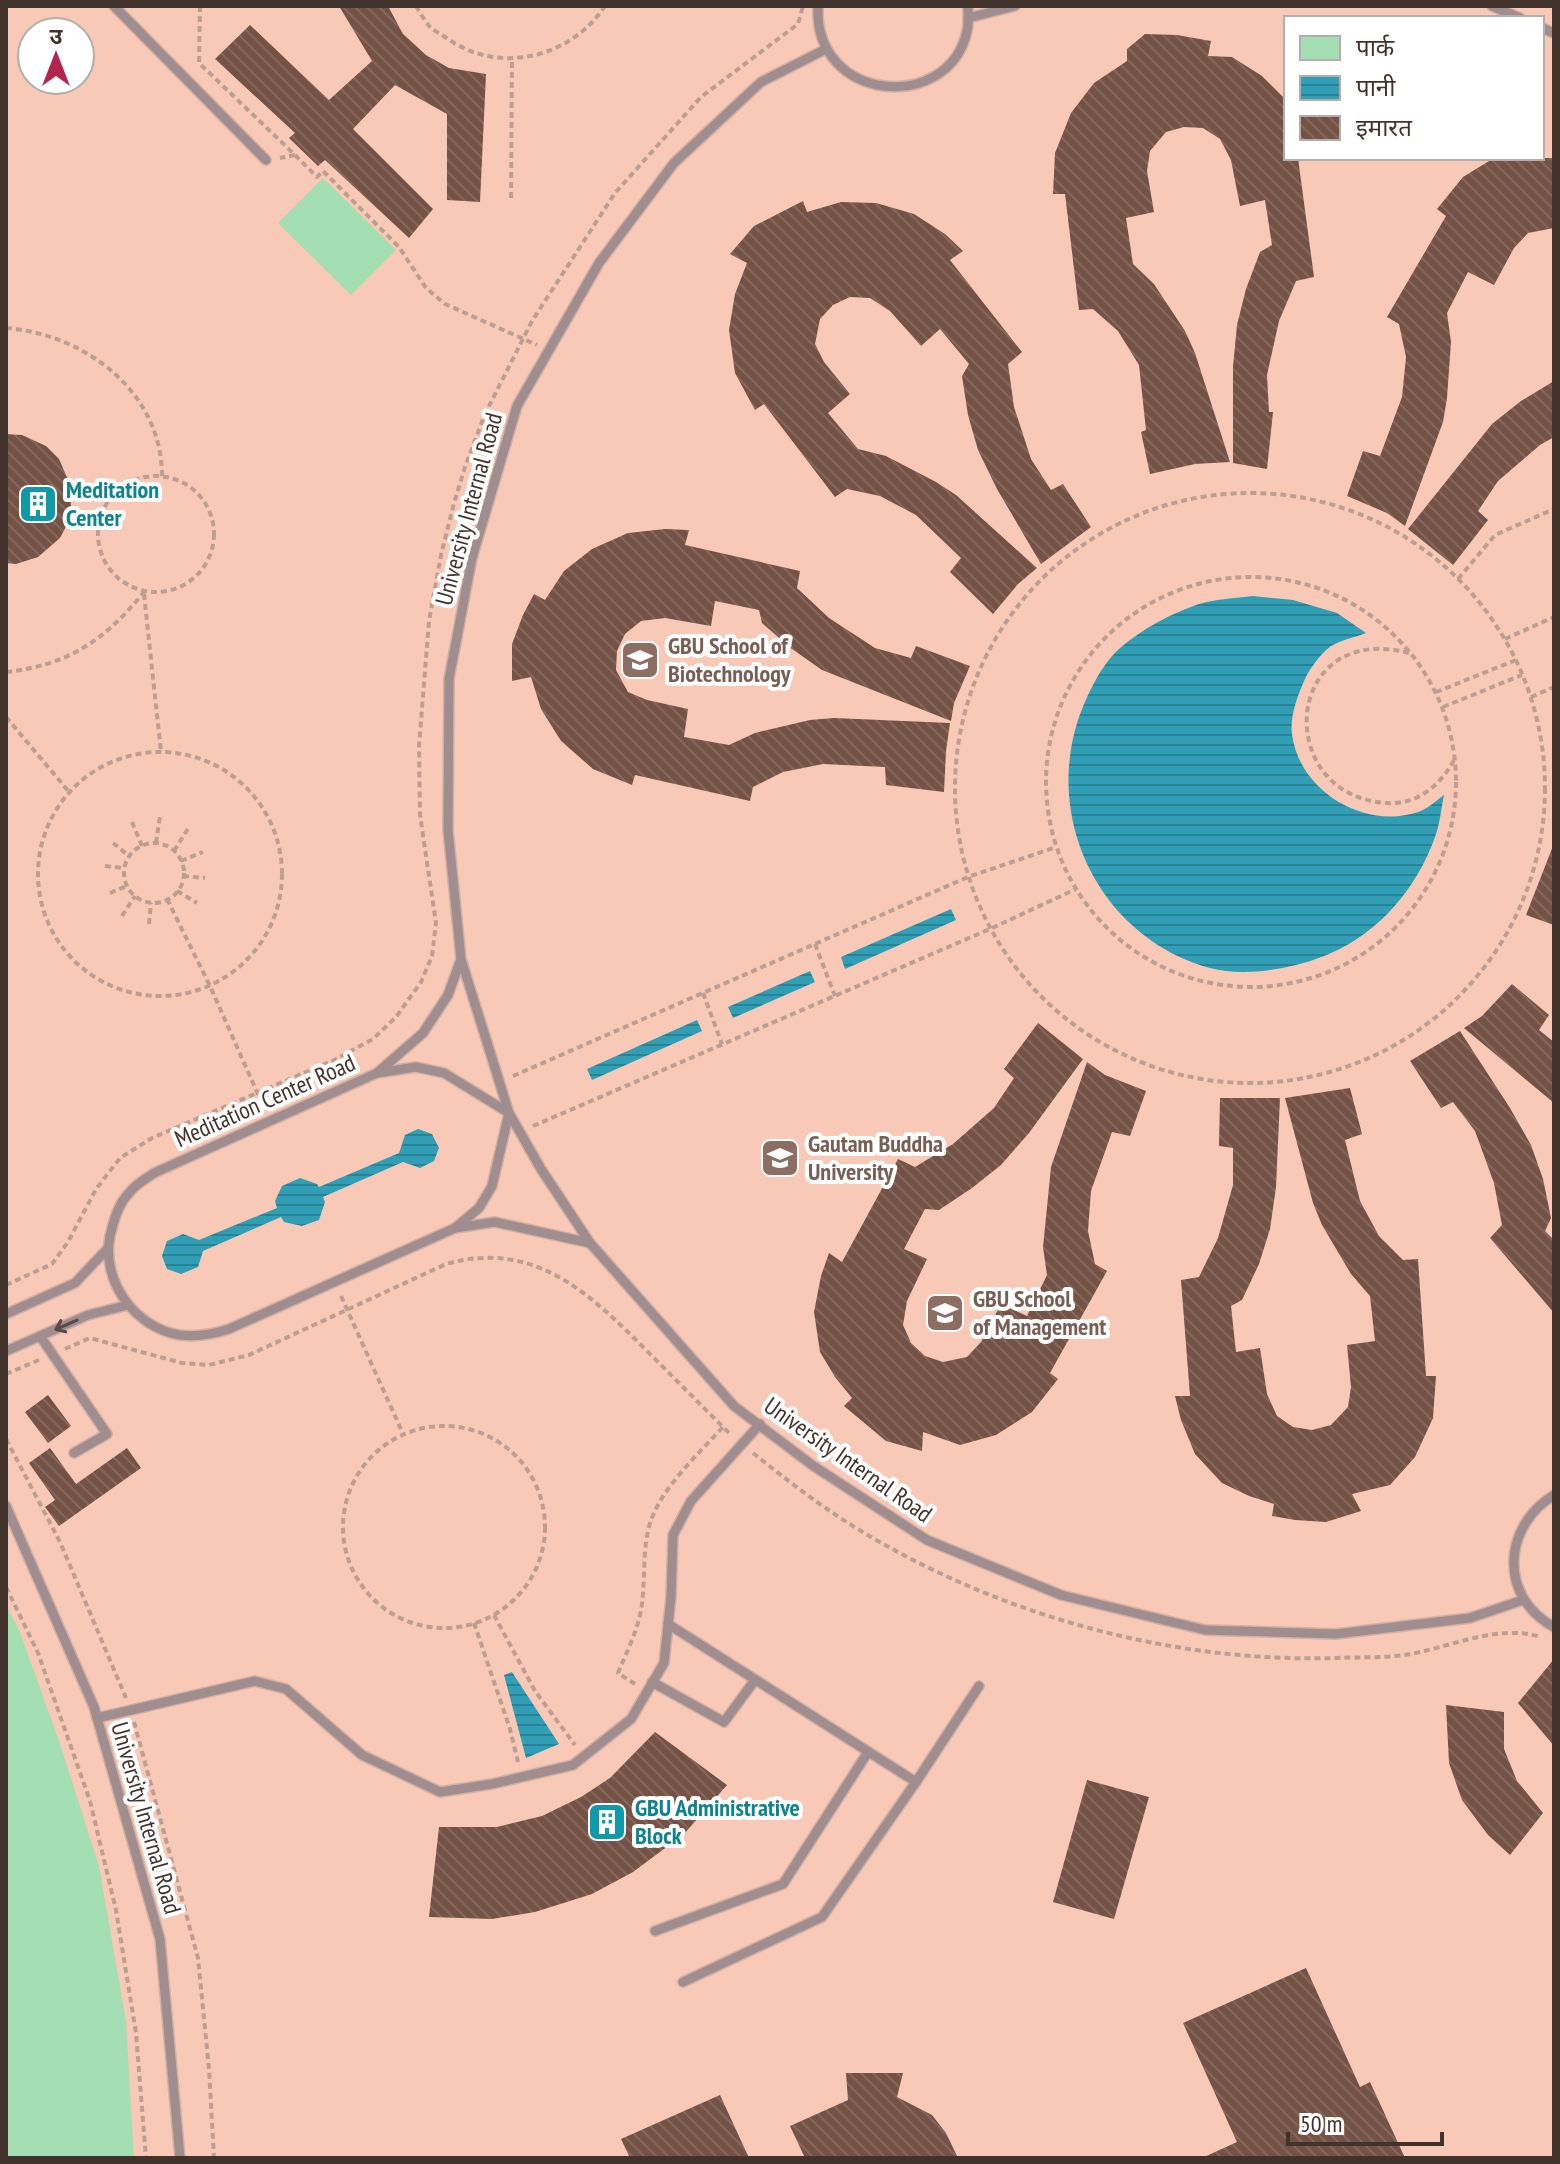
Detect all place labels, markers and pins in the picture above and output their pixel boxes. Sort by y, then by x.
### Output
place label: Meditation Center [66,474,159,533]
building icon: Meditation Center [17,483,59,525]
place label: GBU School of Biotechnology [668,630,791,689]
school or university icon: GBU School of Biotechnology [619,639,661,681]
place label: Gautam Buddha University [808,1128,943,1187]
school or university icon: Gautam Buddha University [759,1137,801,1179]
place label: GBU School of Management [973,1283,1106,1342]
school or university icon: GBU School of Management [924,1292,966,1334]
place label: GBU Administrative Block [635,1792,800,1851]
building icon: GBU Administrative Block [586,1801,628,1843]

